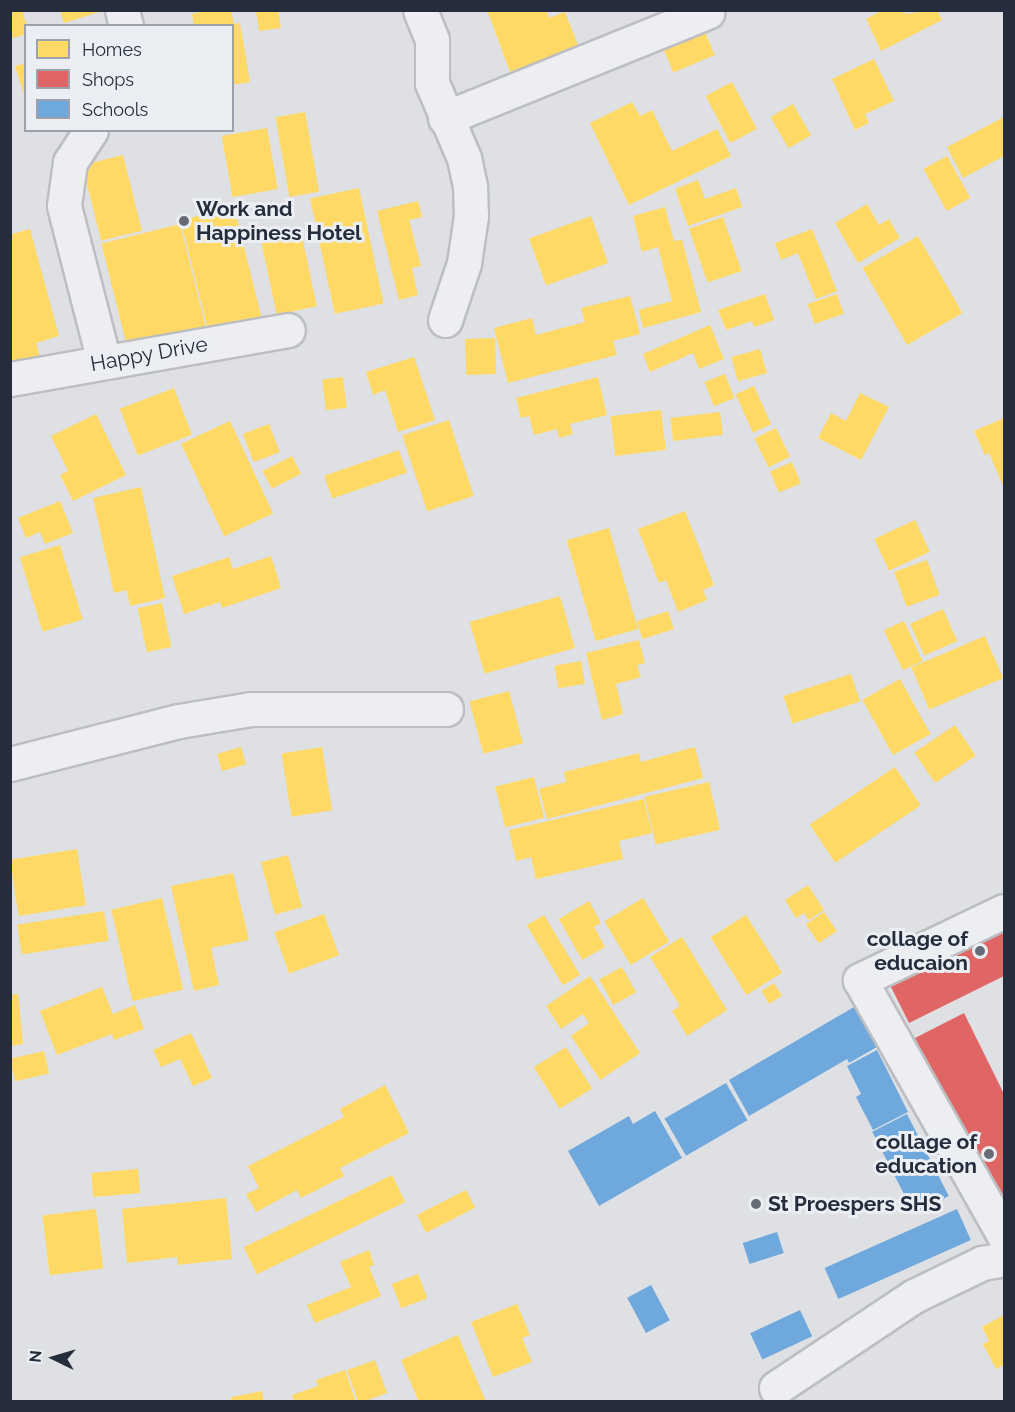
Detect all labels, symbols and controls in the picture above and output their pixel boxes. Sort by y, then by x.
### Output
legend [24,24,234,132]
text: Homes [82,39,142,60]
text: Shops [82,69,134,90]
text: Schools [82,99,148,120]
place label: Work and Happiness Hotel [196,196,362,246]
marker: Work and Happiness Hotel [177,214,191,228]
street label: Happy Drive [88,331,210,377]
place label: collage of educaion [867,926,968,976]
marker: collage of educaion [973,944,987,958]
place label: collage of education [875,1129,977,1179]
marker: collage of education [982,1147,996,1161]
place label: St Proespers SHS [768,1191,941,1217]
marker: St Proespers SHS [749,1197,763,1211]
north arrow [24,1328,84,1388]
text: N [26,1349,46,1363]

